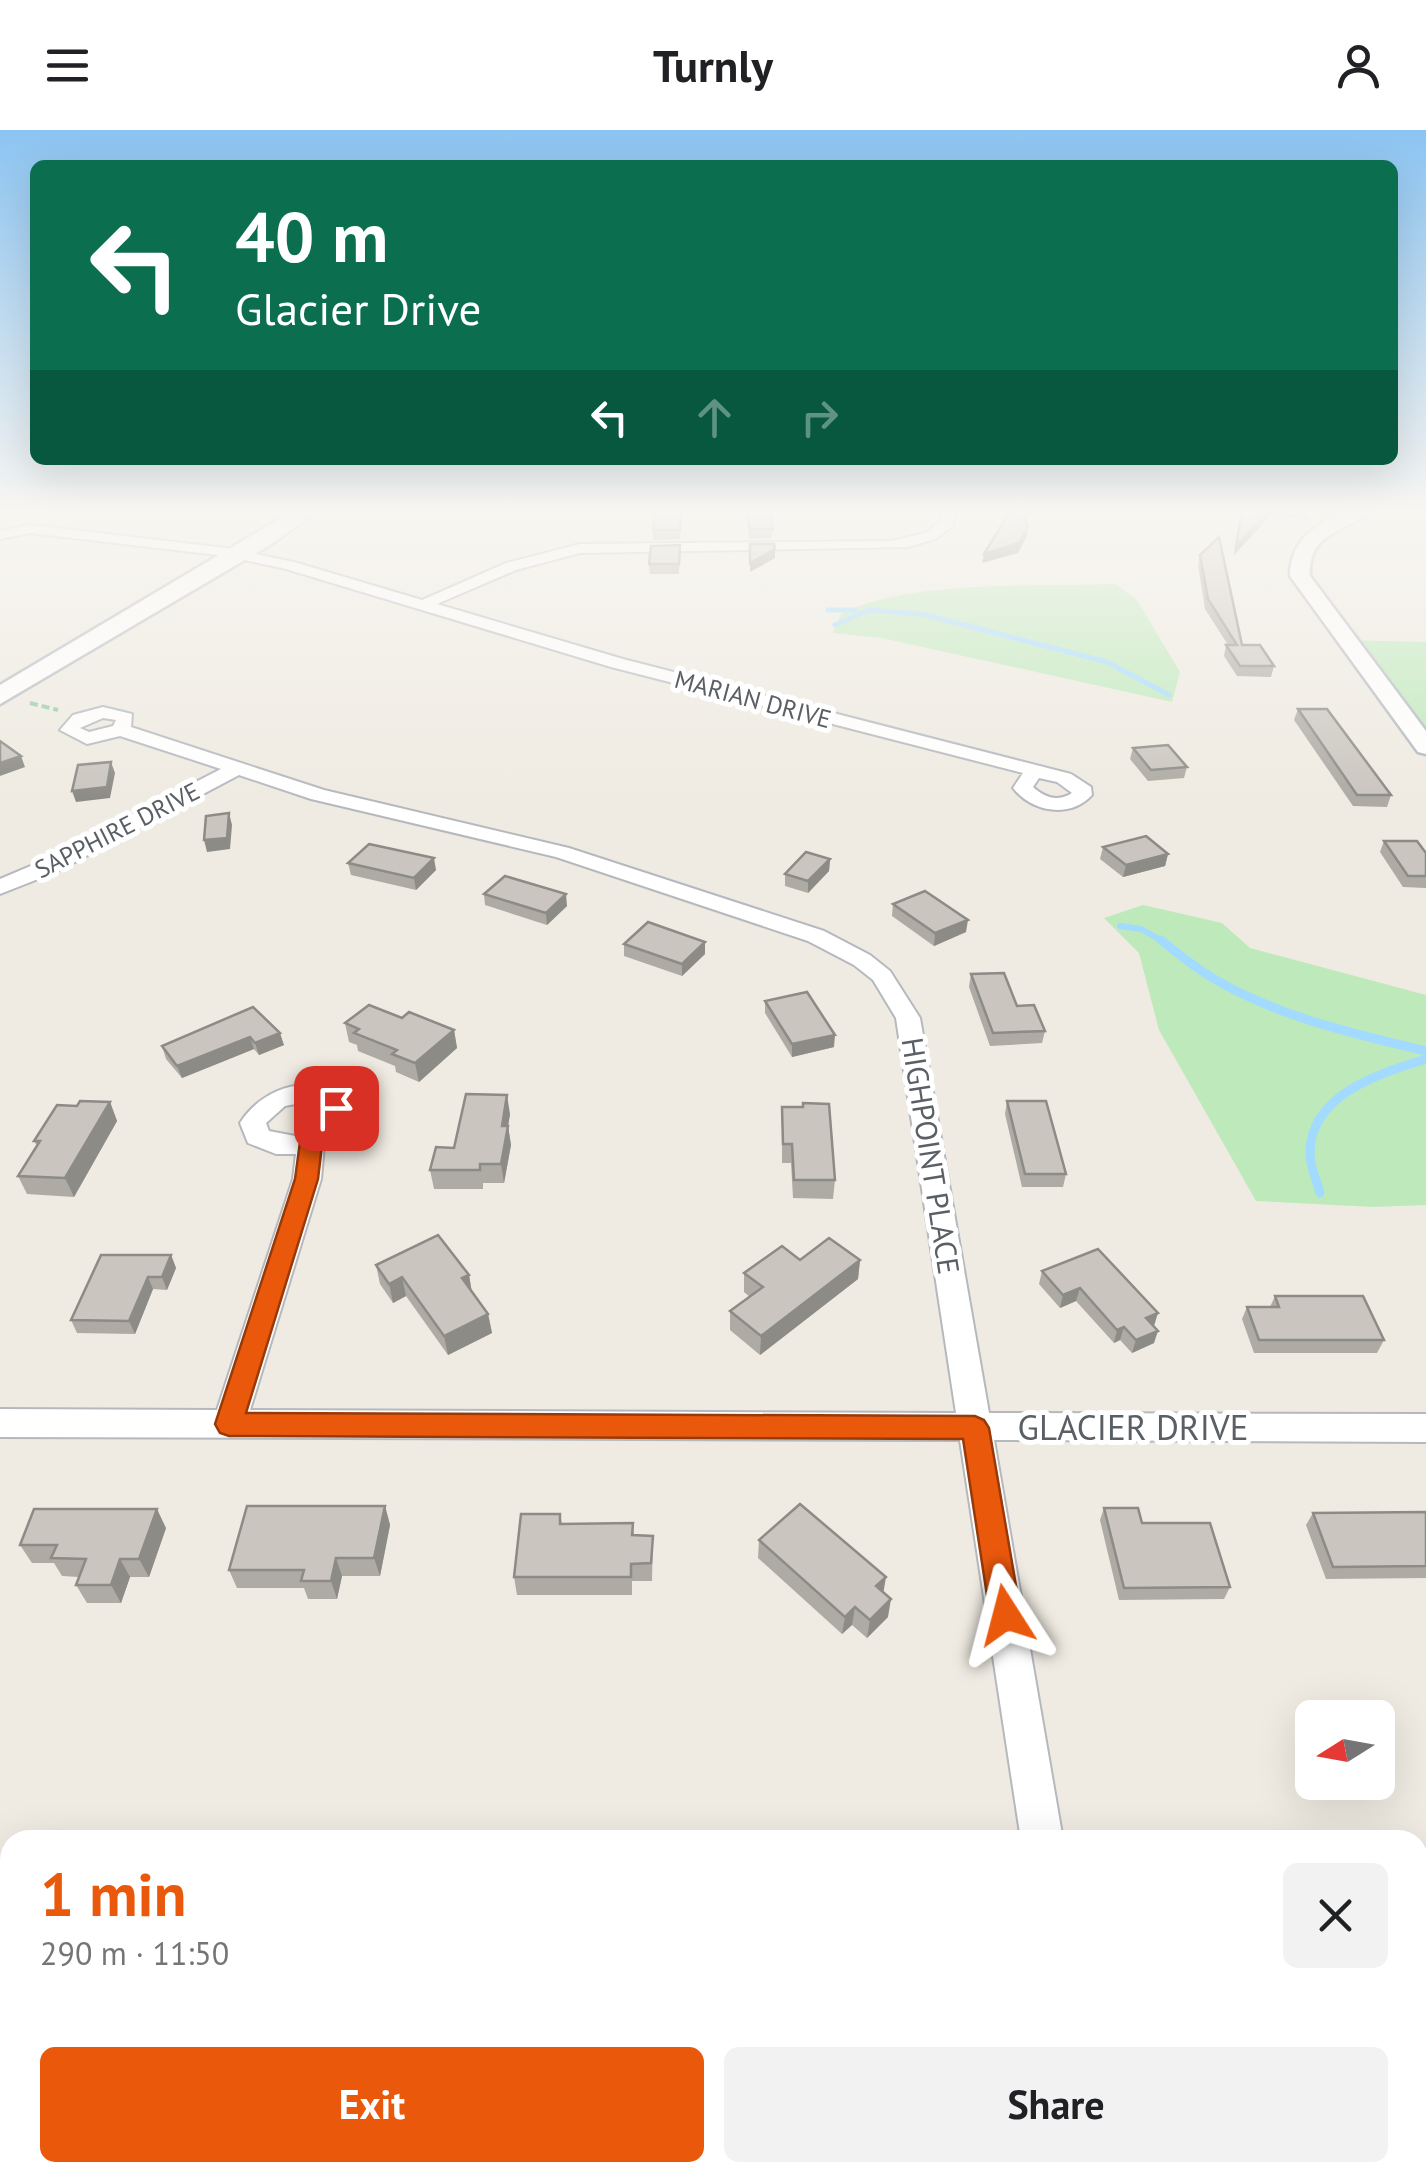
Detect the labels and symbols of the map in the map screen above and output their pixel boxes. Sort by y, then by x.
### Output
street label: MARIAN DRIVE [671,663,835,735]
street label: SAPPHIRE DRIVE [29,775,205,885]
street label: HIGHPOINT PLACE [894,1035,969,1277]
pin [294,1066,379,1151]
street label: GLACIER DRIVE [1018,1404,1248,1450]
position arrow [954,1563,1058,1667]
north arrow [1295,1700,1395,1800]

